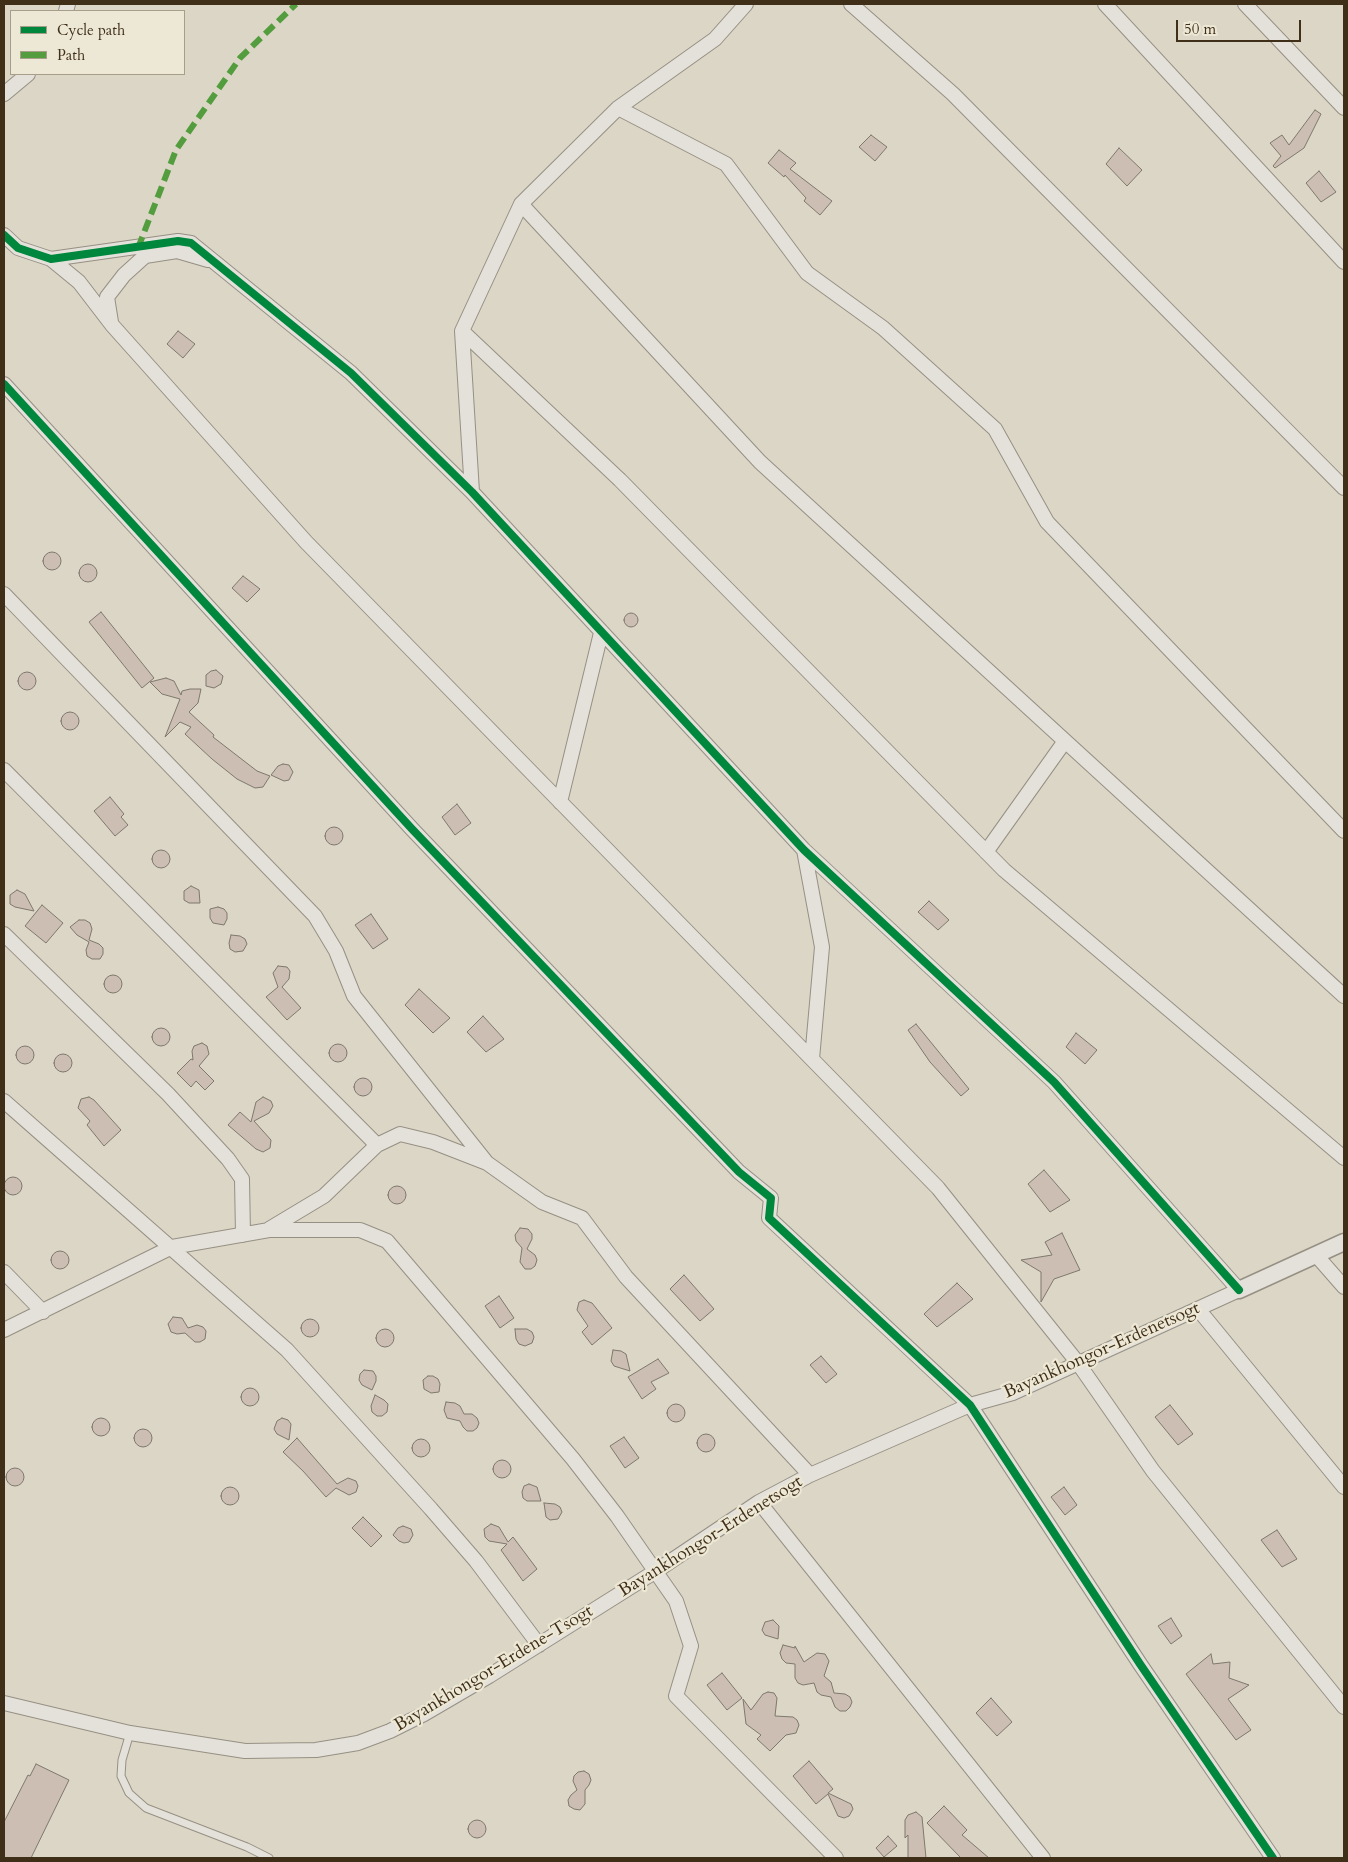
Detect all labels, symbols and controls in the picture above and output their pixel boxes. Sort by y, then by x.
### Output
legend [10,10,185,75]
scale bar [1178,10,1303,42]
text: 50 m [1184,19,1216,39]
text: Cycle path [57,20,125,40]
text: Path [57,45,85,65]
street label: Bayankhongor-Erdenetsogt [1001,1298,1203,1404]
street label: Bayankhongor-Erdenetsogt [615,1472,807,1602]
street label: Bayankhongor-Erdene-Tsogt [391,1601,597,1737]

